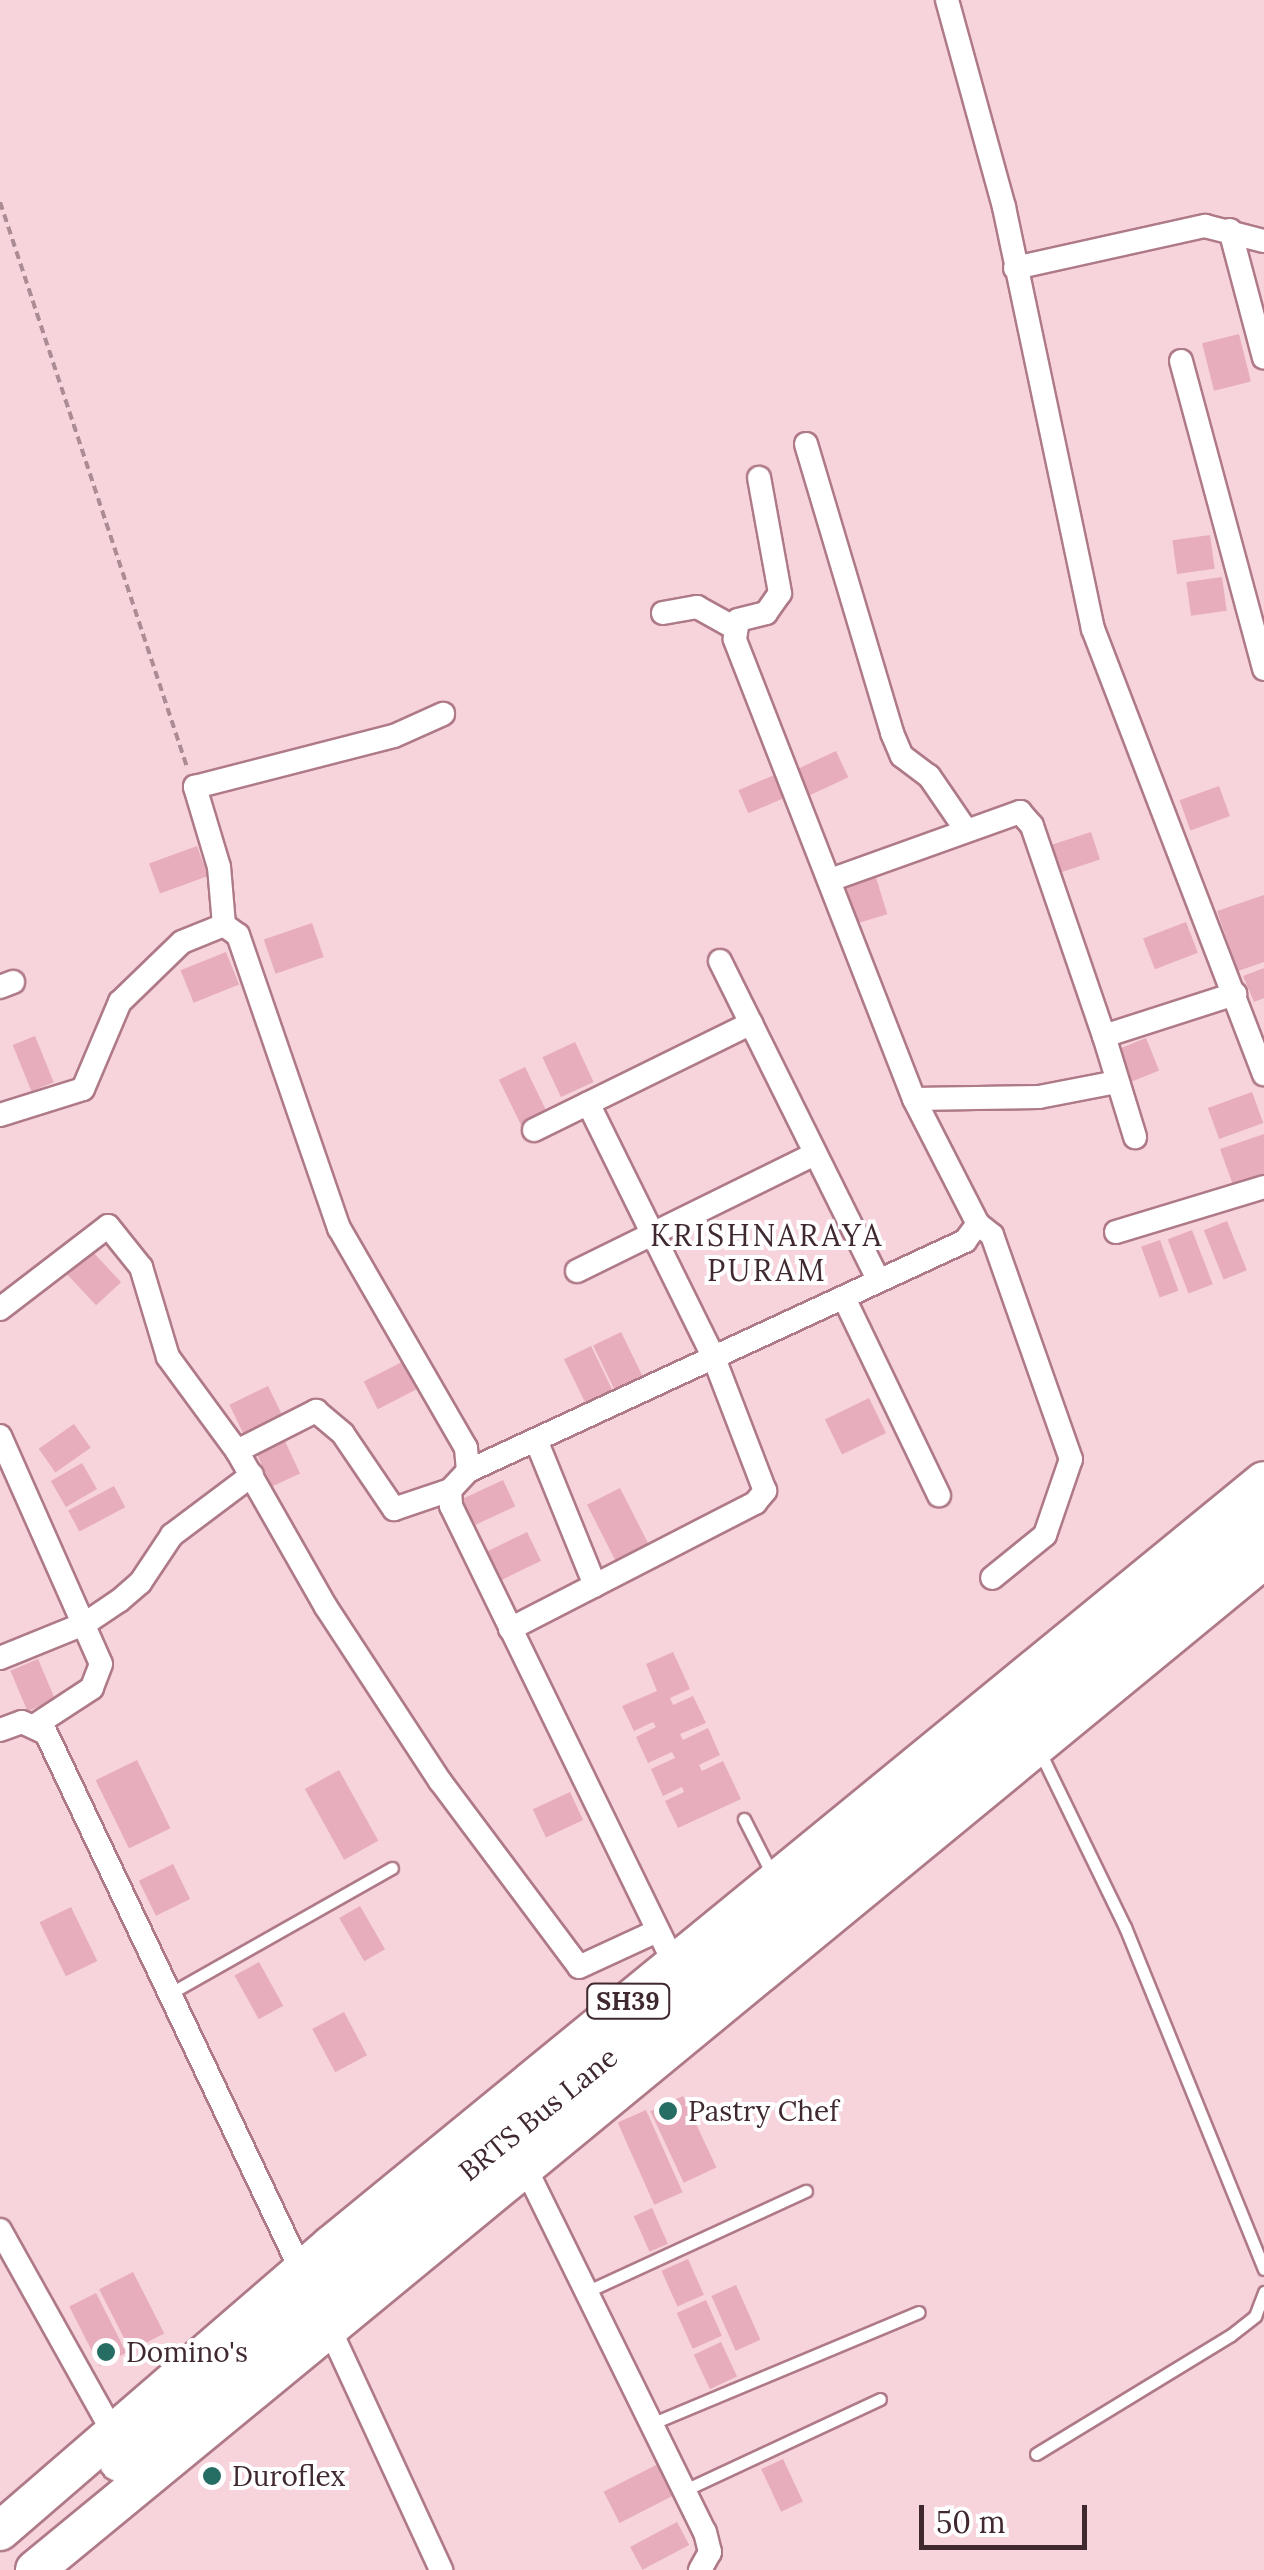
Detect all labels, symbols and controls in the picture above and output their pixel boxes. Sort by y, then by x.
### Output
district label: KRISHNARAYA PURAM [650,1217,884,1288]
road number: SH39 [586,1981,670,2021]
street label: BRTS Bus Lane [452,2040,624,2188]
place label: Pastry Chef [688,2094,839,2128]
marker: Pastry Chef [657,2100,679,2122]
place label: Domino's [126,2335,248,2369]
marker: Domino's [95,2341,117,2363]
place label: Duroflex [232,2459,345,2493]
marker: Duroflex [201,2465,223,2487]
scale bar [924,2485,1092,2547]
text: 50 m [936,2503,1006,2541]

